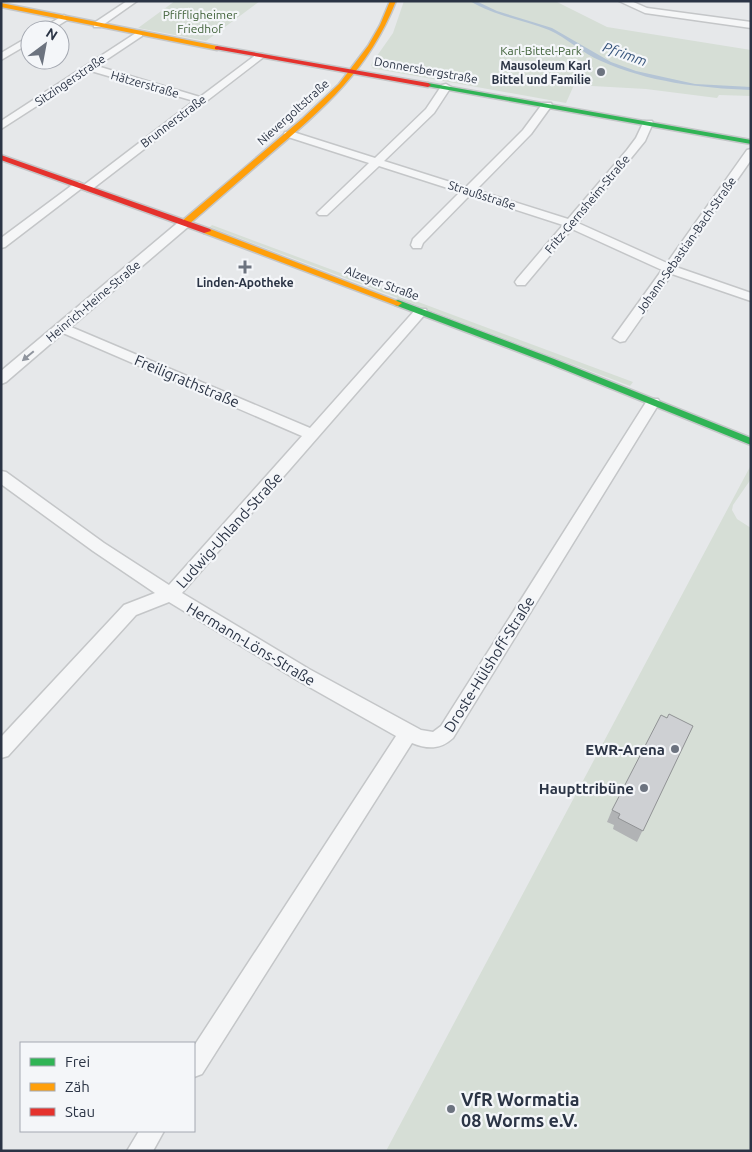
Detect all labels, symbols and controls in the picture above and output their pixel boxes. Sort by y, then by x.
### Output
park label: Pfiffligheimer Friedhof [163,8,238,35]
north arrow [20,20,70,70]
text: N [43,24,61,44]
water label: Pfrimm [601,39,649,69]
park label: Karl-Bittel-Park [500,44,582,57]
street label: Sitzingerstraße [32,52,108,108]
street label: Donnersbergstraße [373,54,479,86]
place label: Mausoleum Karl Bittel und Familie [492,59,591,86]
marker: Mausoleum Karl Bittel und Familie [595,66,607,78]
street label: Hätzerstraße [109,68,181,100]
street label: Nievergoltstraße [255,77,331,147]
street label: Brunnerstraße [138,92,208,150]
street label: Fritz-Gernsheim-Straße [542,152,632,256]
street label: Johann-Sebastian-Bach-Straße [634,174,738,316]
street label: Straußstraße [447,178,517,212]
street label: Heinrich-Heine-Straße [43,258,143,344]
marker: Linden-Apotheke [239,261,251,273]
street label: Alzeyer Straße [343,264,421,302]
place label: Linden-Apotheke [196,276,294,289]
one-way arrow [21,351,34,362]
street label: Freiligrathstraße [132,351,242,411]
street label: Ludwig-Uhland-Straße [173,469,285,591]
street label: Droste-Hülshoff-Straße [440,593,538,735]
street label: Hermann-Löns-Straße [184,599,318,689]
place label: EWR-Arena [585,741,665,758]
marker: EWR-Arena [669,743,681,755]
place label: Haupttribüne [539,780,634,797]
marker: Haupttribüne [638,782,650,794]
legend [20,1042,195,1132]
text: Frei [65,1053,90,1070]
text: Zäh [65,1078,90,1095]
place label: VfR Wormatia 08 Worms e.V. [461,1089,580,1130]
text: Stau [65,1103,95,1120]
marker: VfR Wormatia 08 Worms e.V. [445,1103,457,1115]

